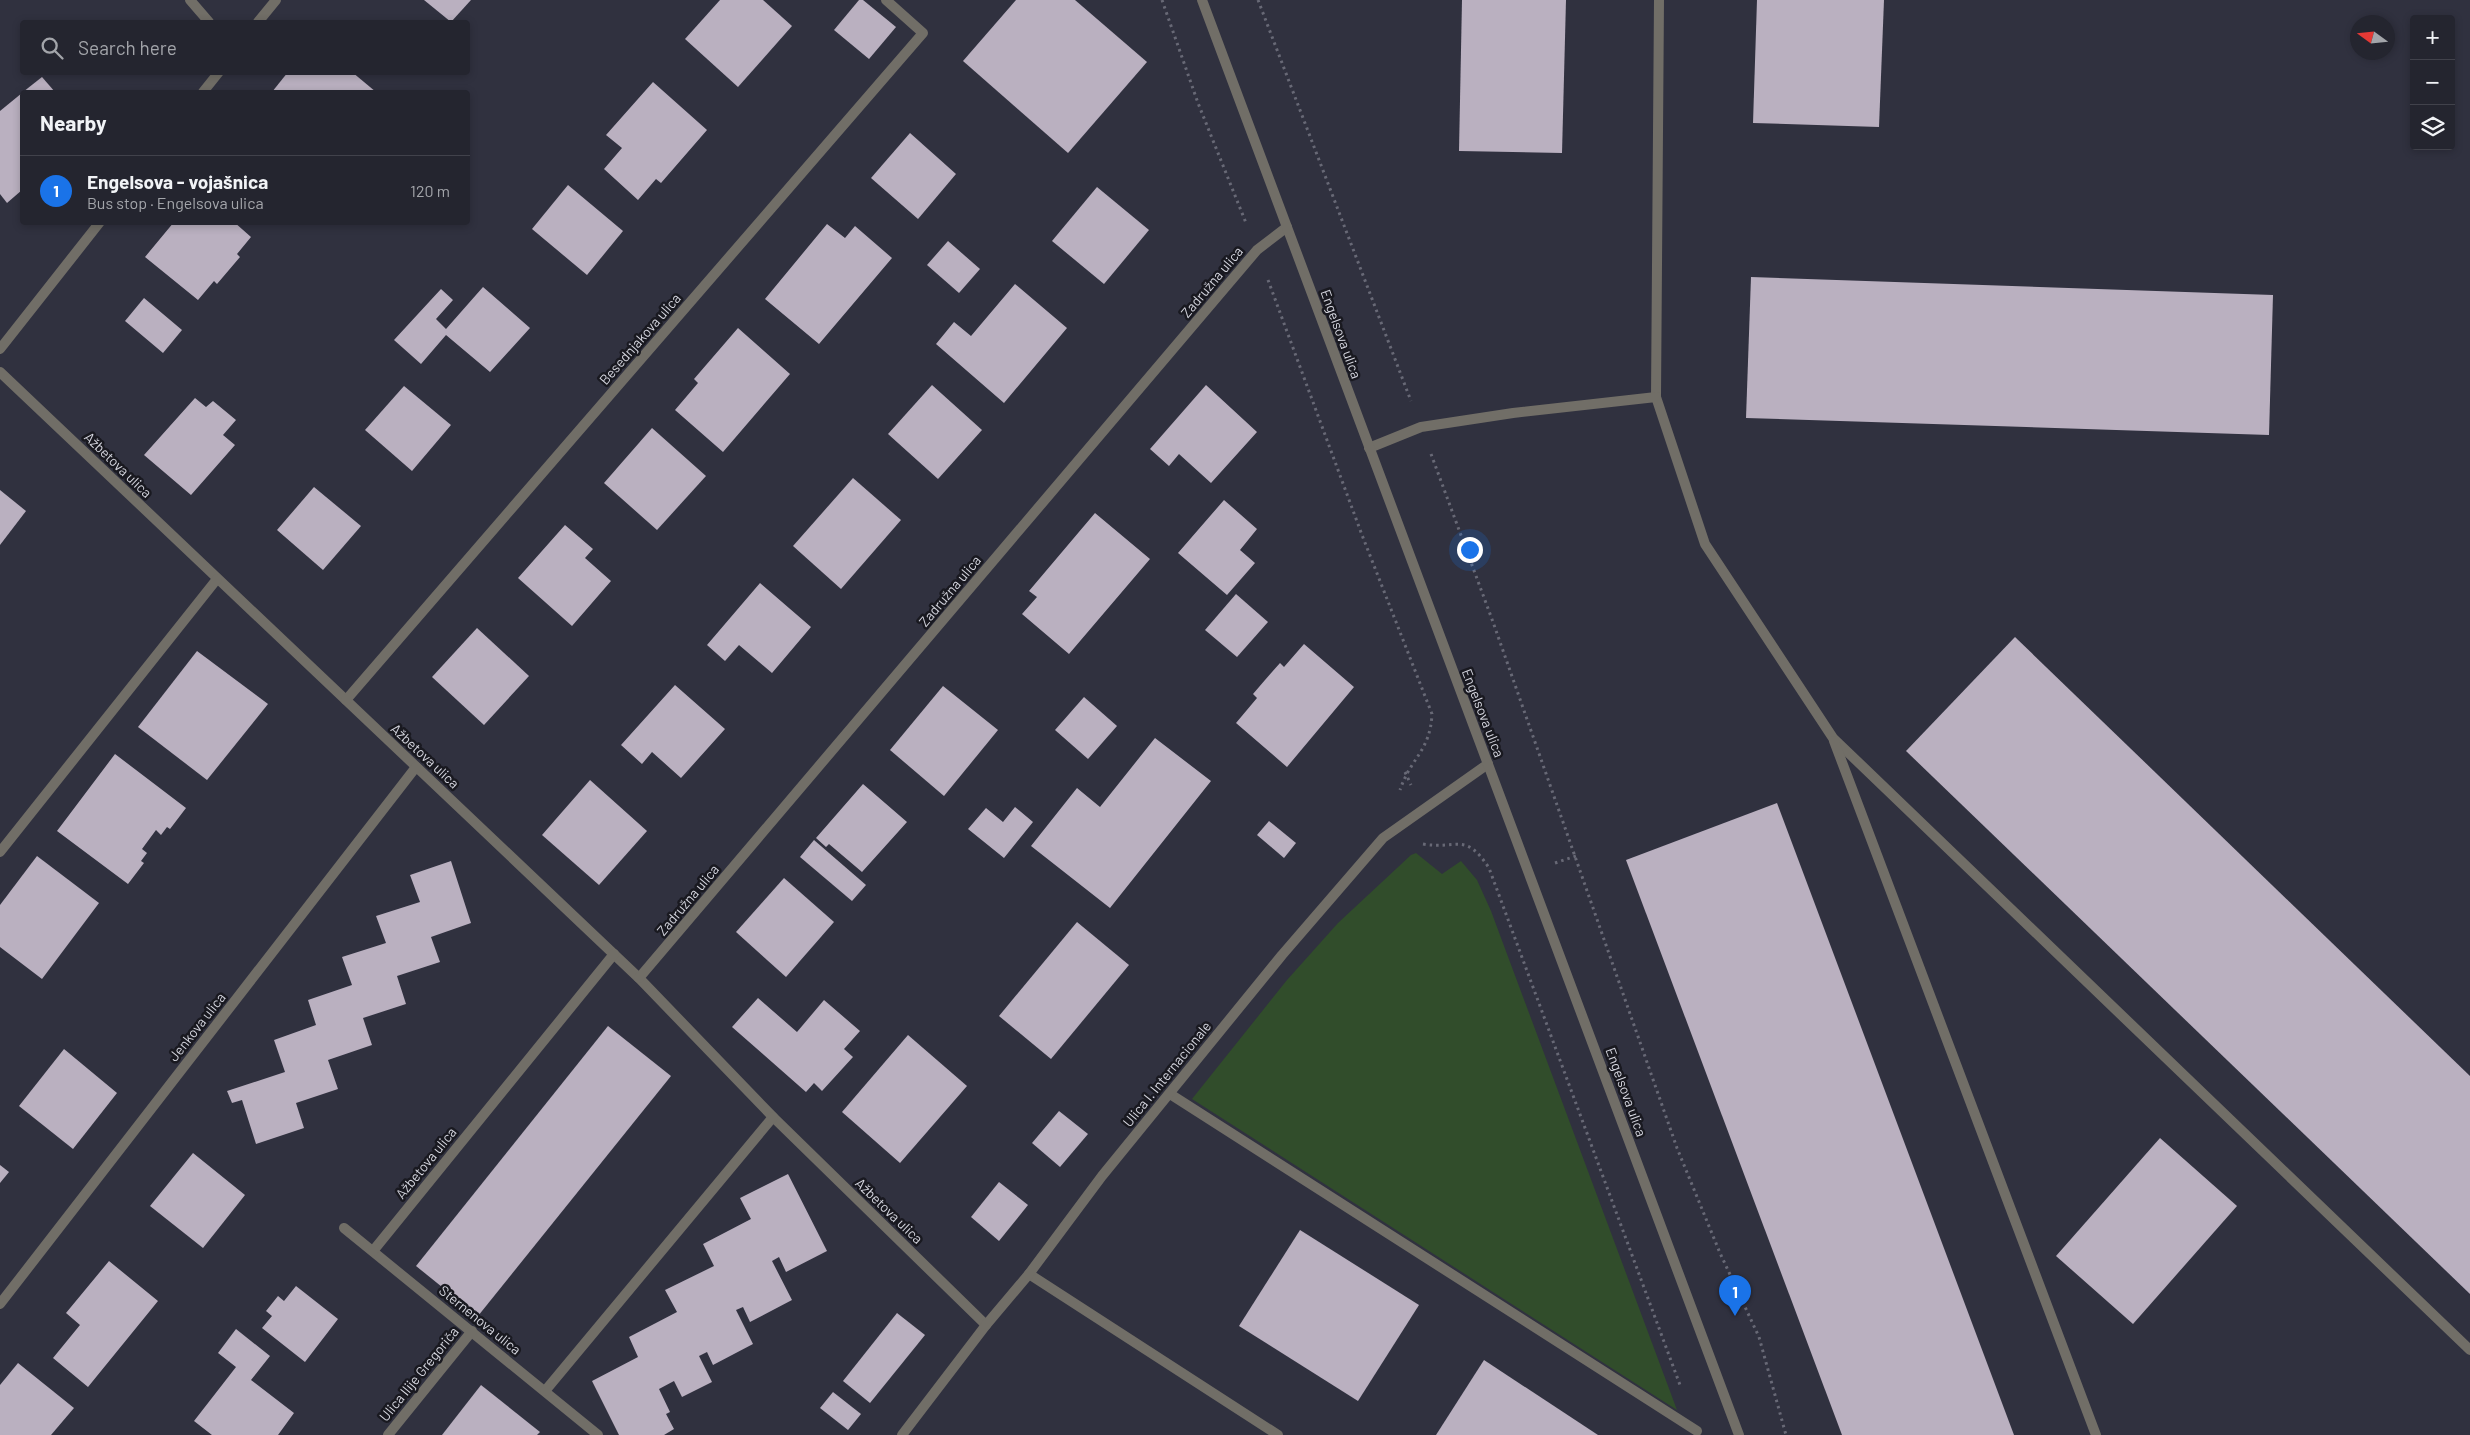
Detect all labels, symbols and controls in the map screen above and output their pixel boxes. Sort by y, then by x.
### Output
north arrow [2350,15,2395,60]
map controls [2410,15,2455,150]
button: + [2410,15,2455,60]
search box [20,20,470,75]
icon: search [38,34,66,62]
text: Search here [78,36,177,59]
button: − [2410,60,2455,105]
button: layers [2410,105,2455,150]
text: Nearby [40,110,106,135]
text: Engelsova - vojašnica [87,170,268,193]
text: 1 [53,181,59,200]
text: 120 m [410,181,450,200]
text: Bus stop · Engelsova ulica [87,193,264,212]
street label: Zadružna ulica [1177,243,1246,321]
street label: Engelsova ulica [1318,287,1365,381]
street label: Besednjakova ulica [595,290,684,388]
street label: Ažbetova ulica [81,428,156,501]
your location [1457,537,1483,563]
street label: Zadružna ulica [915,552,984,630]
street label: Engelsova ulica [1459,666,1508,759]
street label: Ažbetova ulica [388,720,463,792]
street label: Zadružna ulica [653,861,722,939]
street label: Jenkova ulica [165,989,229,1064]
street label: Ulica I. Internacionale [1119,1018,1214,1130]
street label: Engelsova ulica [1603,1045,1650,1139]
street label: Ažbetova ulica [392,1124,460,1202]
street label: Ažbetova ulica [852,1174,927,1247]
pin: 1 [1719,1275,1751,1316]
street label: Sternenova ulica [436,1281,525,1358]
street label: Ulica Ilije Gregoriča [375,1323,462,1424]

